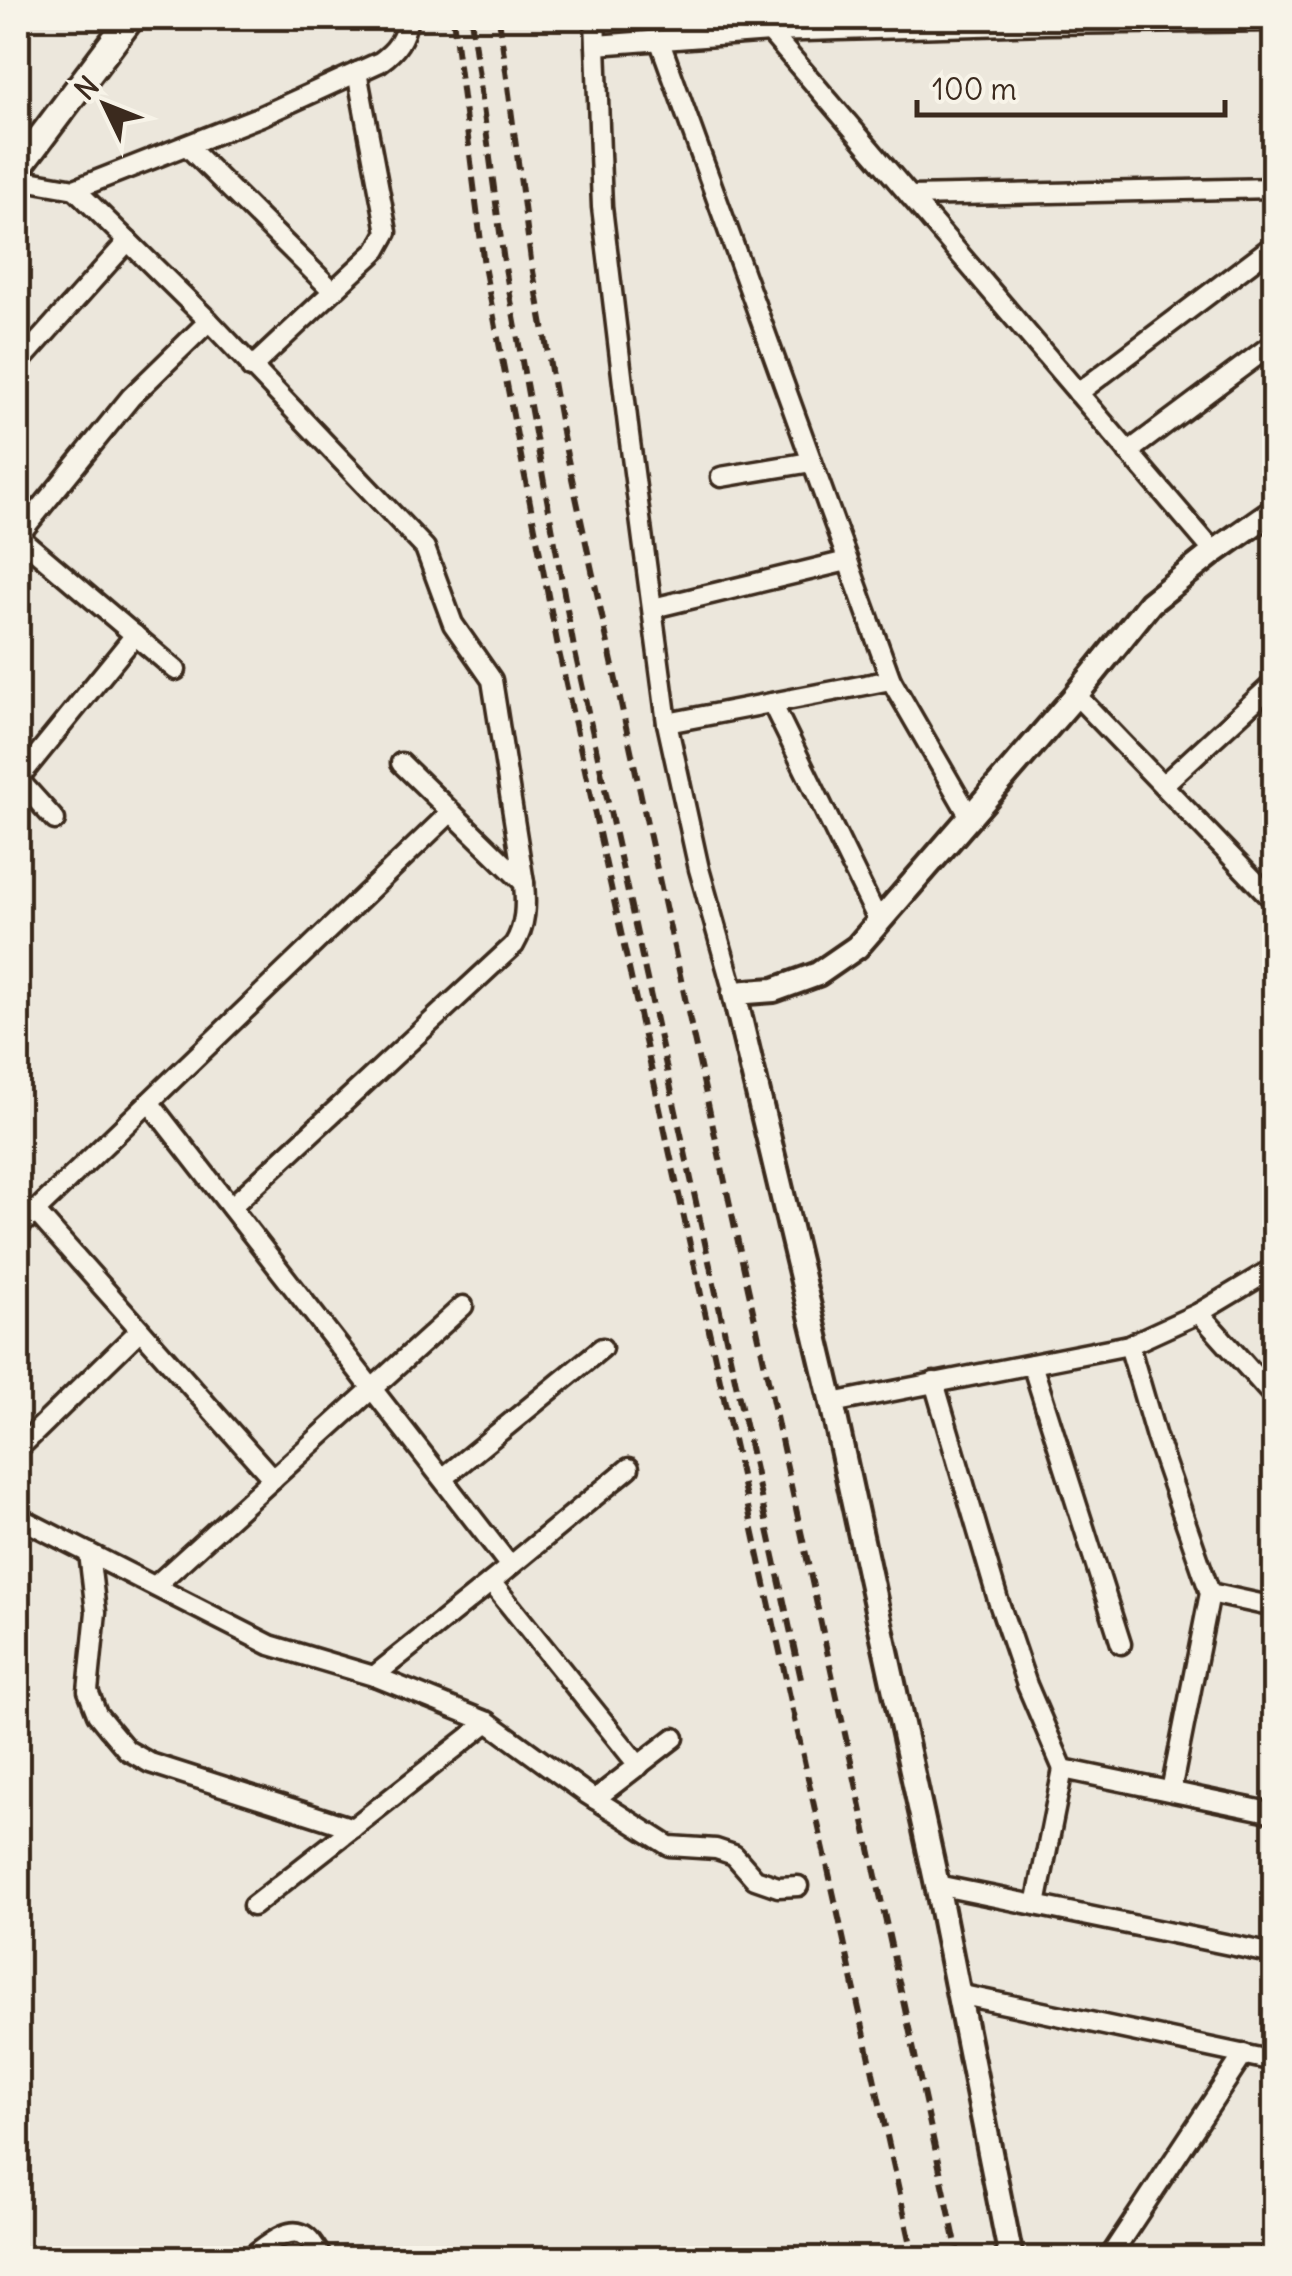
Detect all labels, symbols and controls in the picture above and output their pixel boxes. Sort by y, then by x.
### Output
north arrow [55,55,155,155]
scale bar [917,55,1224,117]
text: N [67,69,106,107]
text: 100 m [932,70,1017,108]

